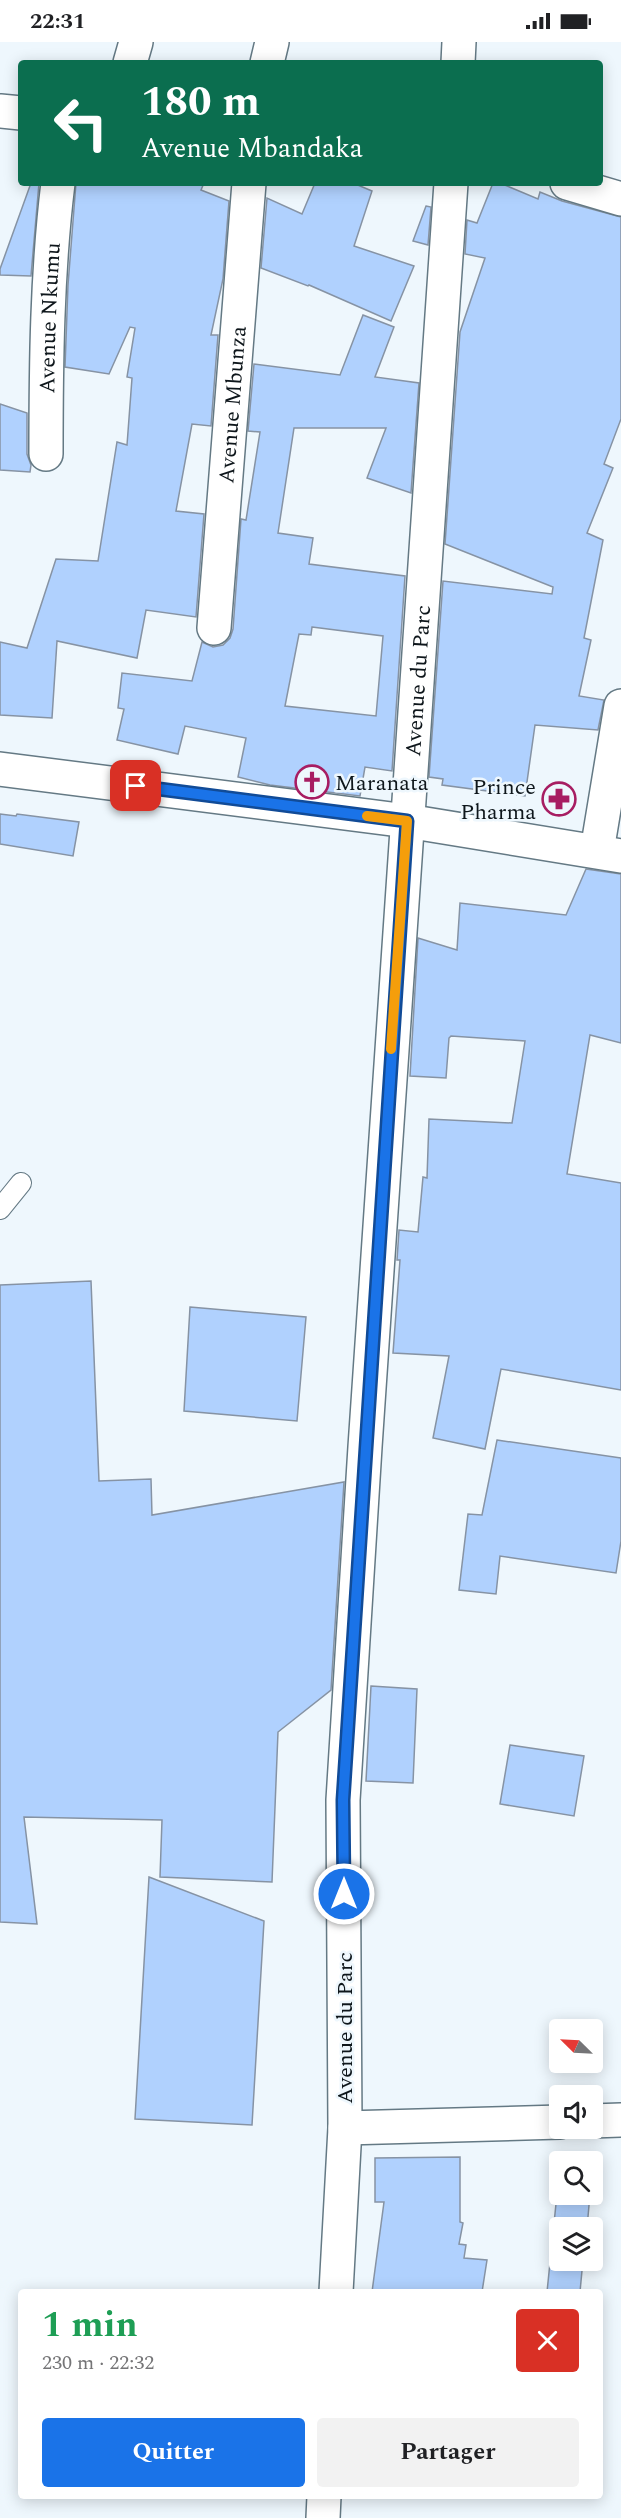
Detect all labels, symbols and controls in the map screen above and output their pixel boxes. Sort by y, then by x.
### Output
text: 22:31 [30,5,85,38]
text: 180 m [141,71,260,134]
icon: left [42,84,120,162]
text: Avenue Mbandaka [141,128,363,170]
street label: Avenue Nkumu [31,241,70,394]
street label: Avenue Mbunza [210,325,256,485]
street label: Avenue du Parc [397,604,440,758]
pin [110,760,161,811]
church icon: Maranata [294,764,330,800]
place label: Maranata [335,767,429,800]
icon: arrive [119,769,152,802]
place label: Prince Pharma [460,771,536,829]
pharmacy icon: Prince Pharma [541,781,577,817]
position arrow [312,1862,376,1926]
street label: Avenue du Parc [329,1952,362,2104]
north arrow [549,2019,603,2073]
map controls [549,2019,603,2271]
button: sound [549,2085,603,2139]
button: search [549,2151,603,2205]
button: layers [549,2217,603,2271]
text: 1 min [42,2298,138,2353]
button: close [516,2309,579,2372]
text: 230 m · 22:32 [42,2348,154,2378]
button: Quitter [42,2418,305,2487]
button: Partager [317,2418,579,2487]

